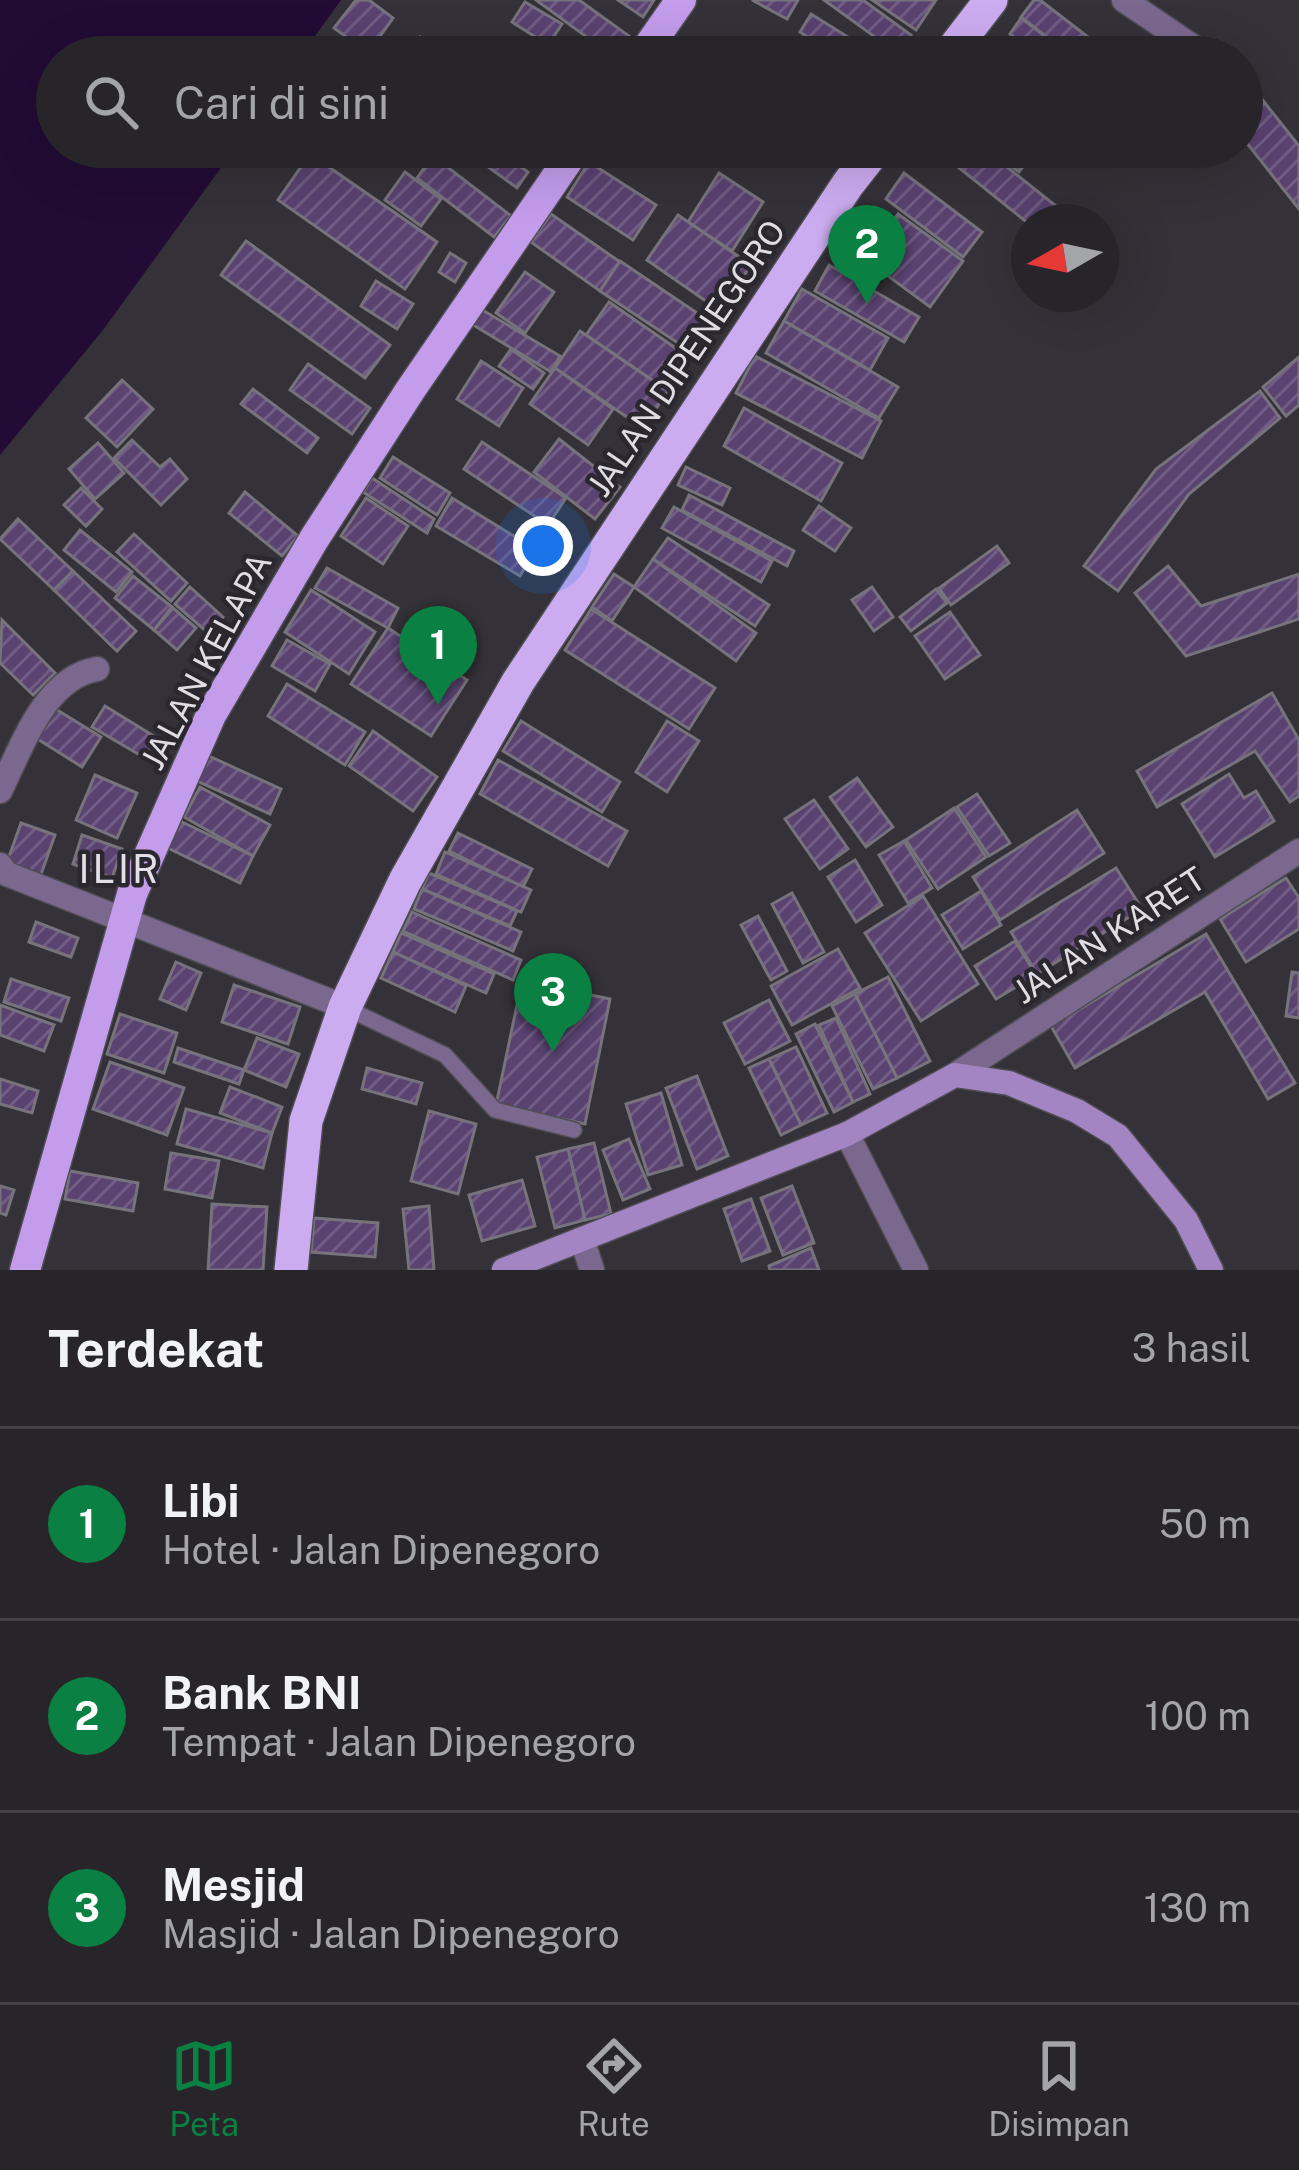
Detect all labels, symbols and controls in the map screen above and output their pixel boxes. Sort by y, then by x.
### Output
search box [36,36,1263,168]
icon: search [78,69,144,135]
text: Cari di sini [174,76,389,129]
north arrow [1011,204,1119,312]
pin: 2 [828,205,906,304]
street label: JALAN DIPENEGORO [579,213,793,503]
your location [513,516,573,576]
street label: JALAN KELAPA [133,546,279,776]
pin: 1 [399,606,477,705]
district label: ILIR [79,846,161,892]
street label: JALAN KARET [1006,859,1212,1011]
pin: 3 [514,953,592,1052]
text: Terdekat [48,1319,264,1378]
text: 3 hasil [1132,1325,1251,1371]
text: Libi [162,1474,240,1527]
text: 1 [79,1501,95,1547]
text: 50 m [1159,1501,1251,1547]
text: Hotel · Jalan Dipenegoro [162,1527,600,1573]
text: Bank BNI [162,1666,362,1719]
text: 2 [75,1693,99,1739]
text: 100 m [1144,1693,1251,1739]
text: Tempat · Jalan Dipenegoro [162,1719,636,1765]
text: Mesjid [162,1858,305,1911]
text: 3 [74,1885,100,1931]
text: 130 m [1144,1885,1251,1931]
text: Masjid · Jalan Dipenegoro [162,1911,620,1957]
tab: Peta [169,2033,239,2143]
tab: Rute [577,2033,650,2143]
tab: Disimpan [988,2033,1130,2143]

